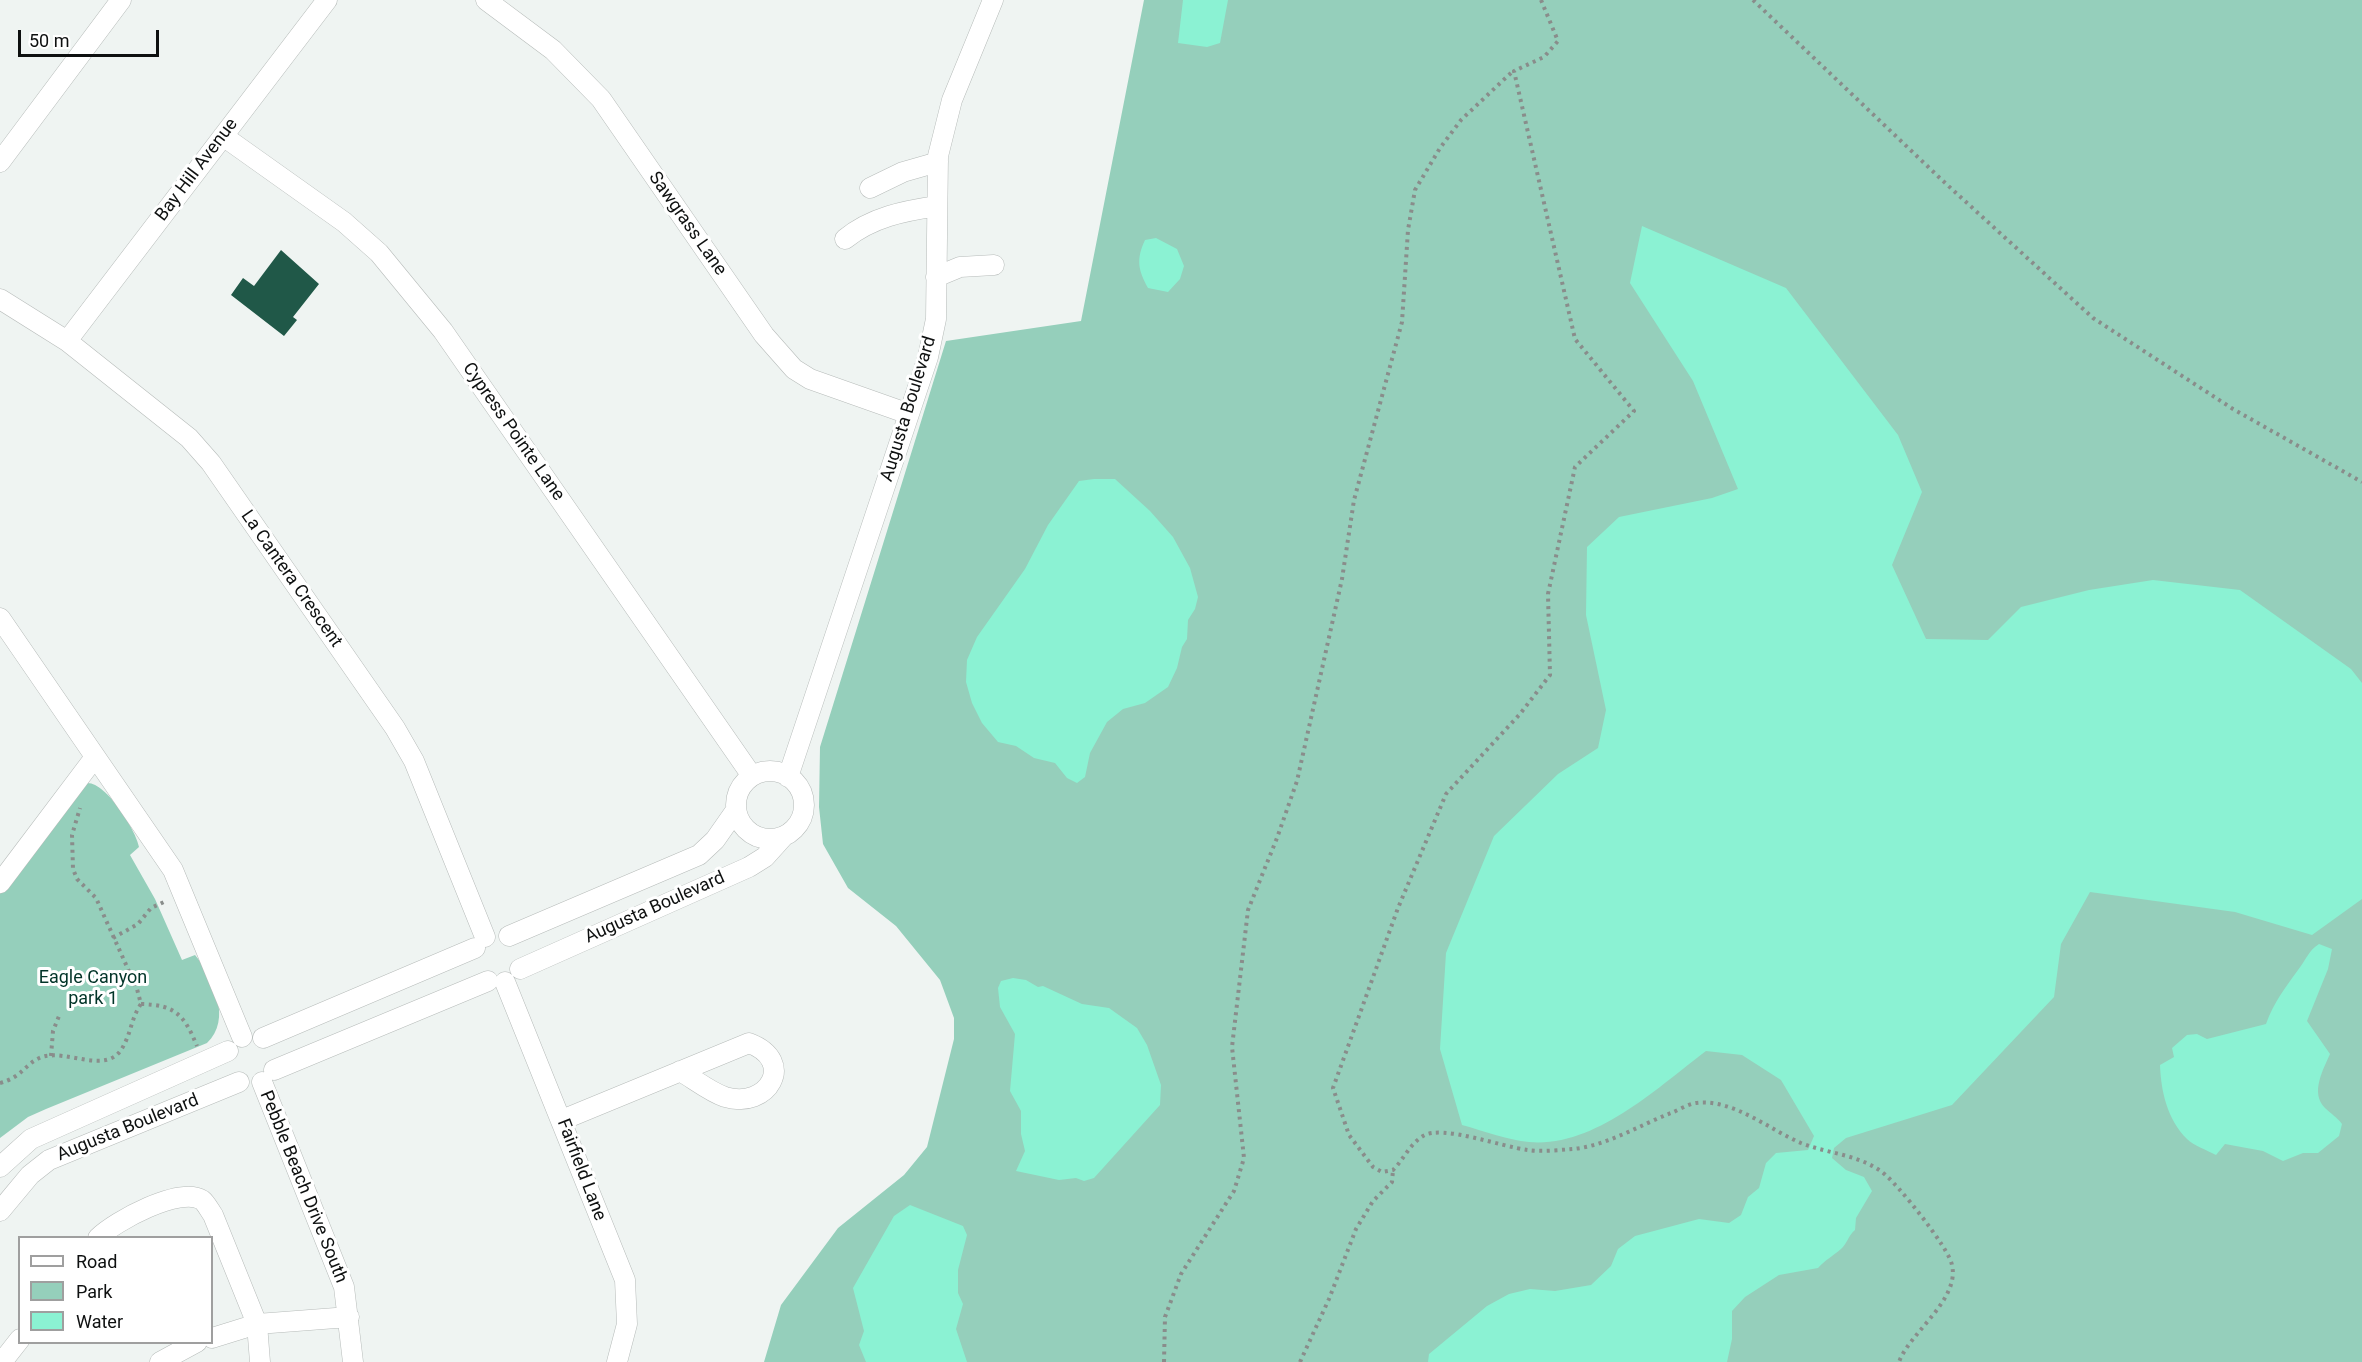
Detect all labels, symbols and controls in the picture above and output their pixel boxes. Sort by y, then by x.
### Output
scale bar [21,18,162,56]
text: 50 m [29,30,69,51]
street label: Bay Hill Avenue [151,114,243,226]
street label: Sawgrass Lane [643,168,731,280]
street label: Augusta Boulevard [877,334,941,484]
street label: Cypress Pointe Lane [457,359,569,505]
street label: La Cantera Crescent [236,506,346,652]
street label: Augusta Boulevard [582,867,728,949]
park label: Eagle Canyon park 1 [39,967,147,1010]
street label: Pebble Beach Drive South [255,1088,351,1286]
street label: Augusta Boulevard [54,1090,202,1166]
street label: Fairfield Lane [552,1116,610,1224]
legend [18,1236,213,1344]
text: Road [76,1251,117,1272]
text: Park [76,1281,112,1302]
text: Water [76,1311,123,1332]

